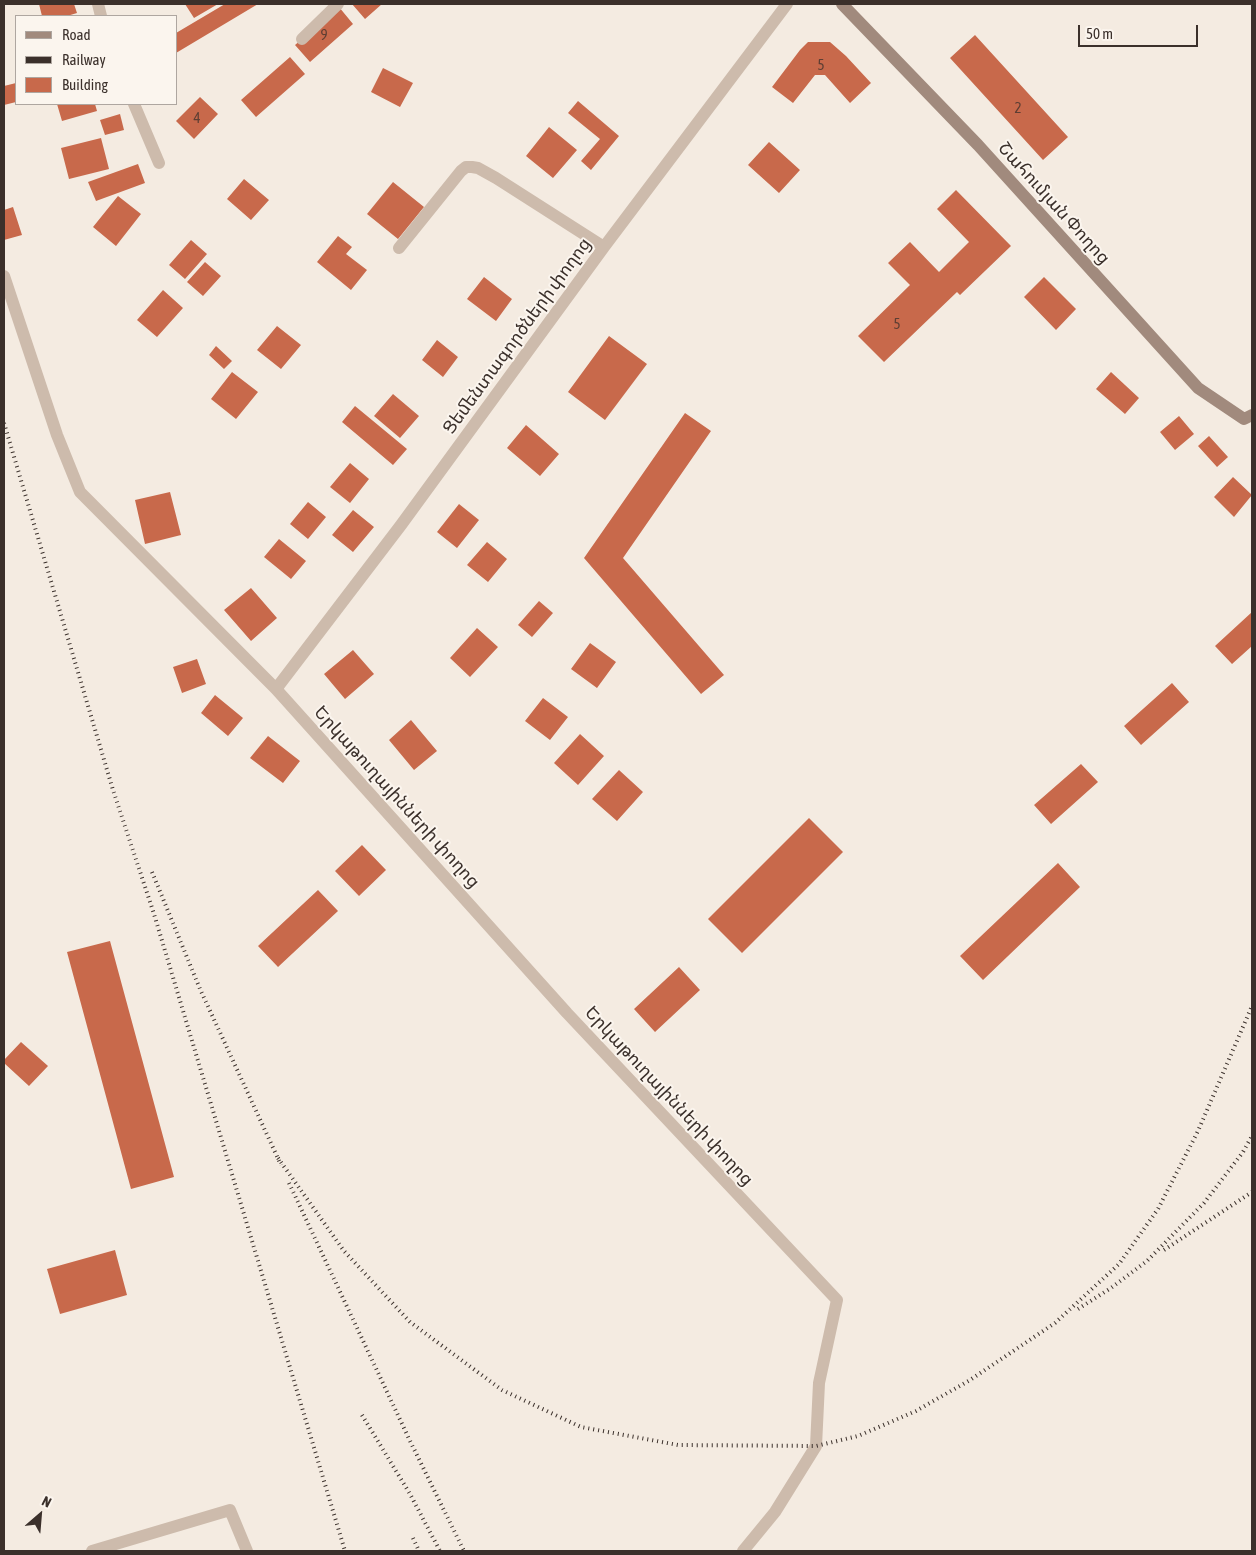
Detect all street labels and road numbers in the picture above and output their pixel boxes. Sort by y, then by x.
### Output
street label: Շահումյան Փողոց [993,137,1115,269]
street label: Ցեմենտագործների փողոց [439,234,595,438]
street label: Երկաթուղայինների փողոց [310,702,484,892]
street label: Երկաթուղայինների փողոց [580,1002,758,1190]

